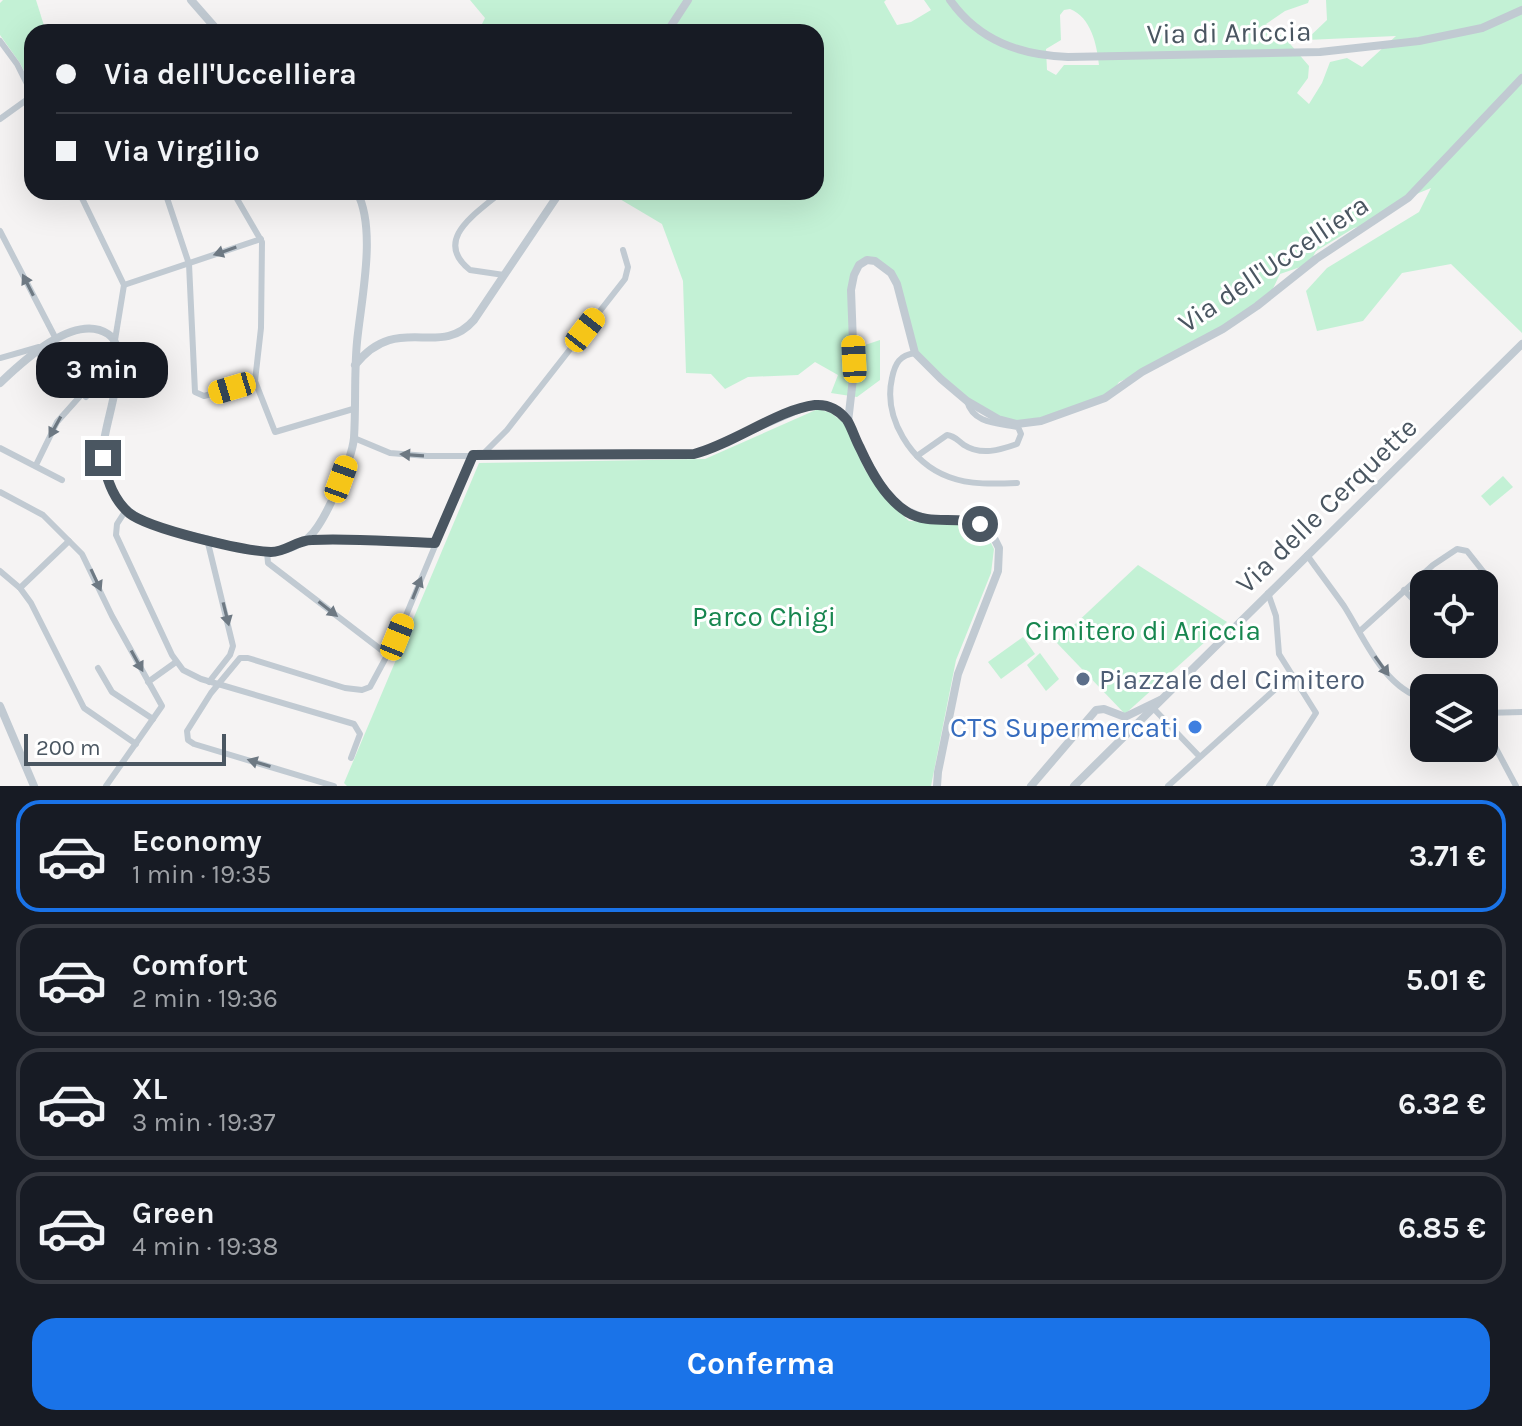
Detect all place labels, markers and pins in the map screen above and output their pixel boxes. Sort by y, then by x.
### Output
place label: Piazzale del Cimitero [1099,663,1365,696]
marker: Piazzale del Cimitero [1074,670,1092,688]
place label: CTS Supermercati [950,711,1179,744]
marker: CTS Supermercati [1186,718,1204,736]

